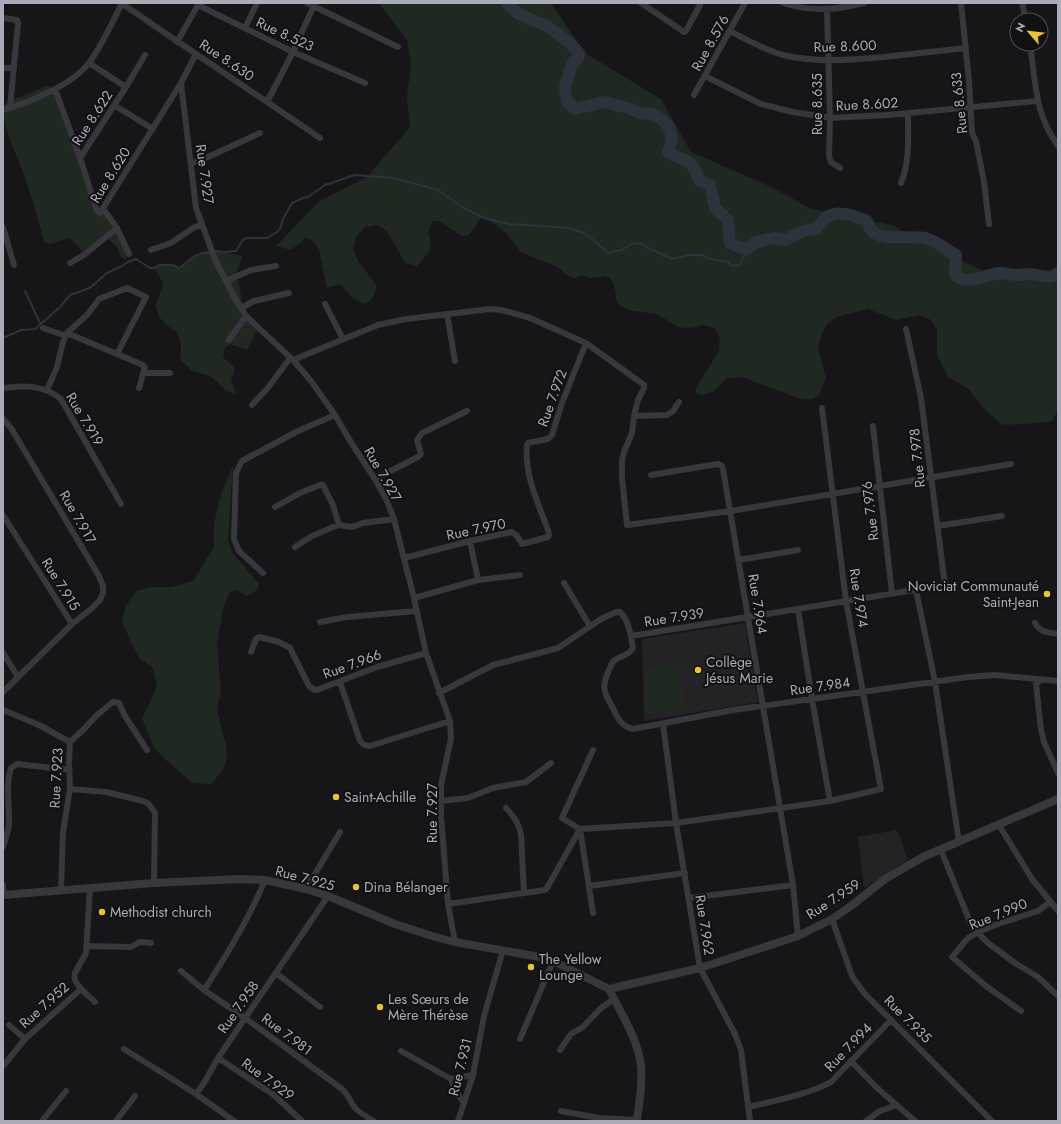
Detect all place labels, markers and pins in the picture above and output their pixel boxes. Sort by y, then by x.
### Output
place label: Noviciat Communauté Saint-Jean [908,576,1039,612]
marker: Noviciat Communauté Saint-Jean [1042,589,1052,599]
place label: Collège Jésus Marie [704,652,773,688]
marker: Collège Jésus Marie [693,665,703,675]
place label: Saint-Achille [344,787,416,807]
marker: Saint-Achille [331,792,341,802]
place label: Dina Bélanger [364,877,448,897]
marker: Dina Bélanger [351,882,361,892]
place label: Methodist church [110,902,212,922]
marker: Methodist church [97,907,107,917]
place label: The Yellow Lounge [539,949,602,985]
marker: The Yellow Lounge [526,962,536,972]
place label: Les Sœurs de Mère Thérèse [388,989,469,1025]
marker: Les Sœurs de Mère Thérèse [375,1002,385,1012]

